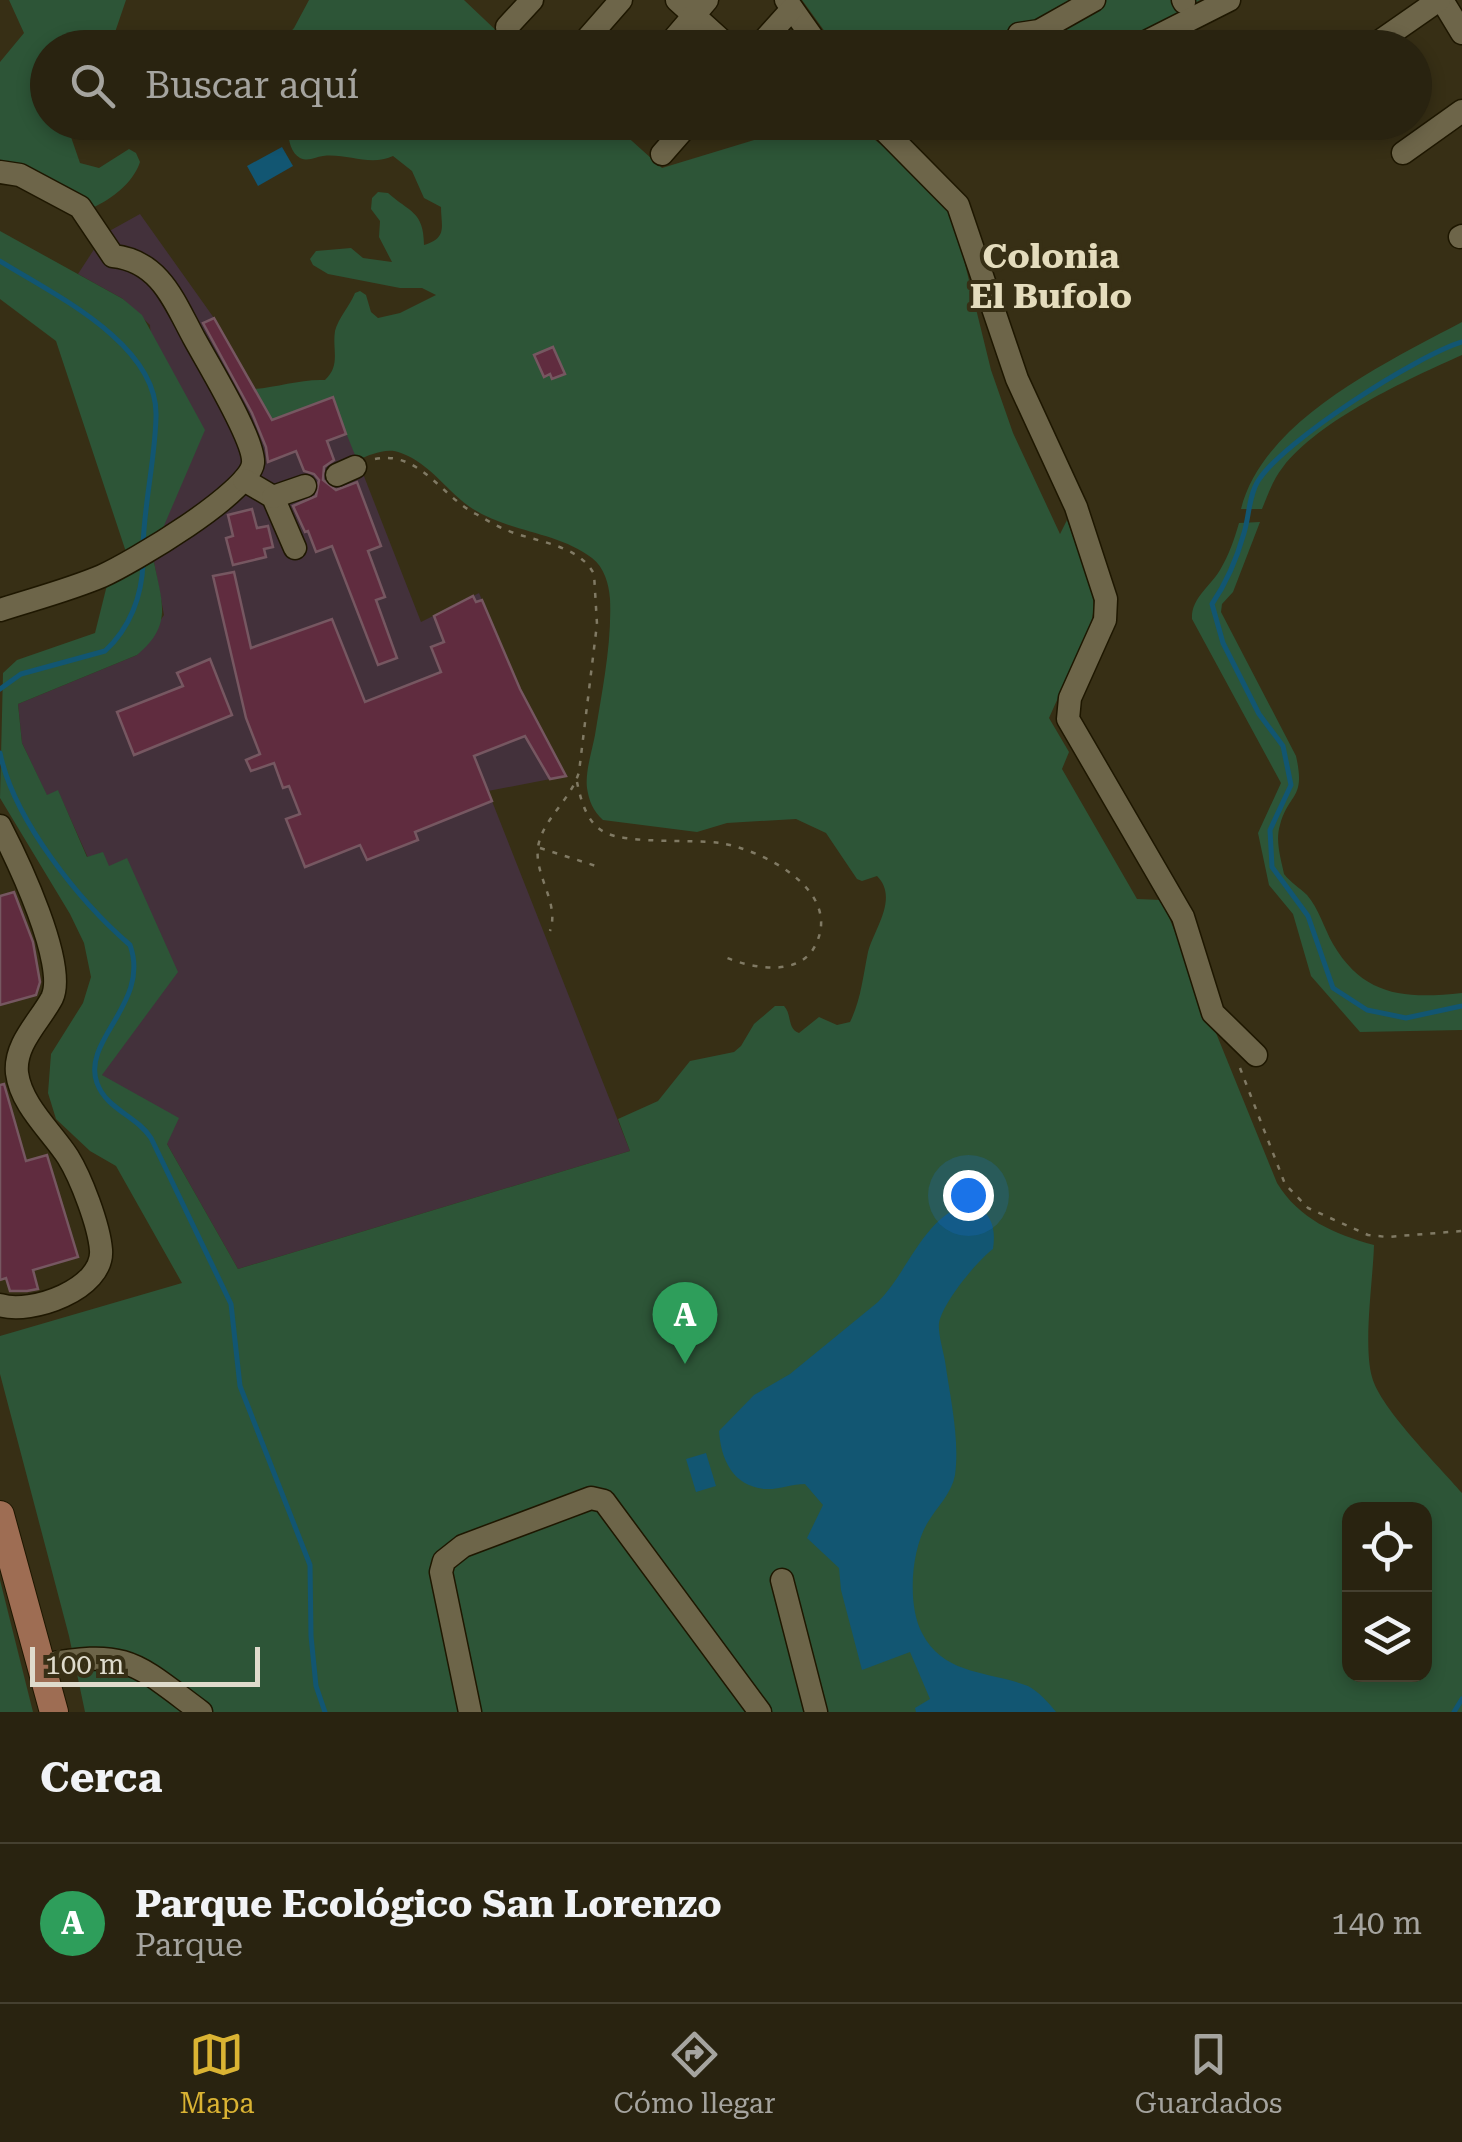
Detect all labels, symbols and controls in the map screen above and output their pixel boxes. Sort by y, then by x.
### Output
search box [30,30,1432,140]
icon: search [65,58,120,113]
text: Buscar aquí [145,63,359,107]
district label: Colonia El Bufolo [970,236,1132,317]
your location [943,1170,994,1221]
pin: A [652,1282,718,1364]
map controls [1342,1502,1432,1682]
button: locate [1342,1502,1432,1592]
button: layers [1342,1592,1432,1682]
scale bar [30,1642,260,1686]
text: 100 m [45,1648,125,1681]
text: Cerca [40,1753,162,1802]
text: Parque Ecológico San Lorenzo [135,1882,722,1926]
text: A [61,1904,84,1942]
text: 140 m [1331,1904,1422,1942]
text: Parque [135,1926,243,1964]
tab: Mapa [180,2027,254,2120]
tab: Cómo llegar [614,2027,776,2120]
tab: Guardados [1135,2027,1282,2120]

